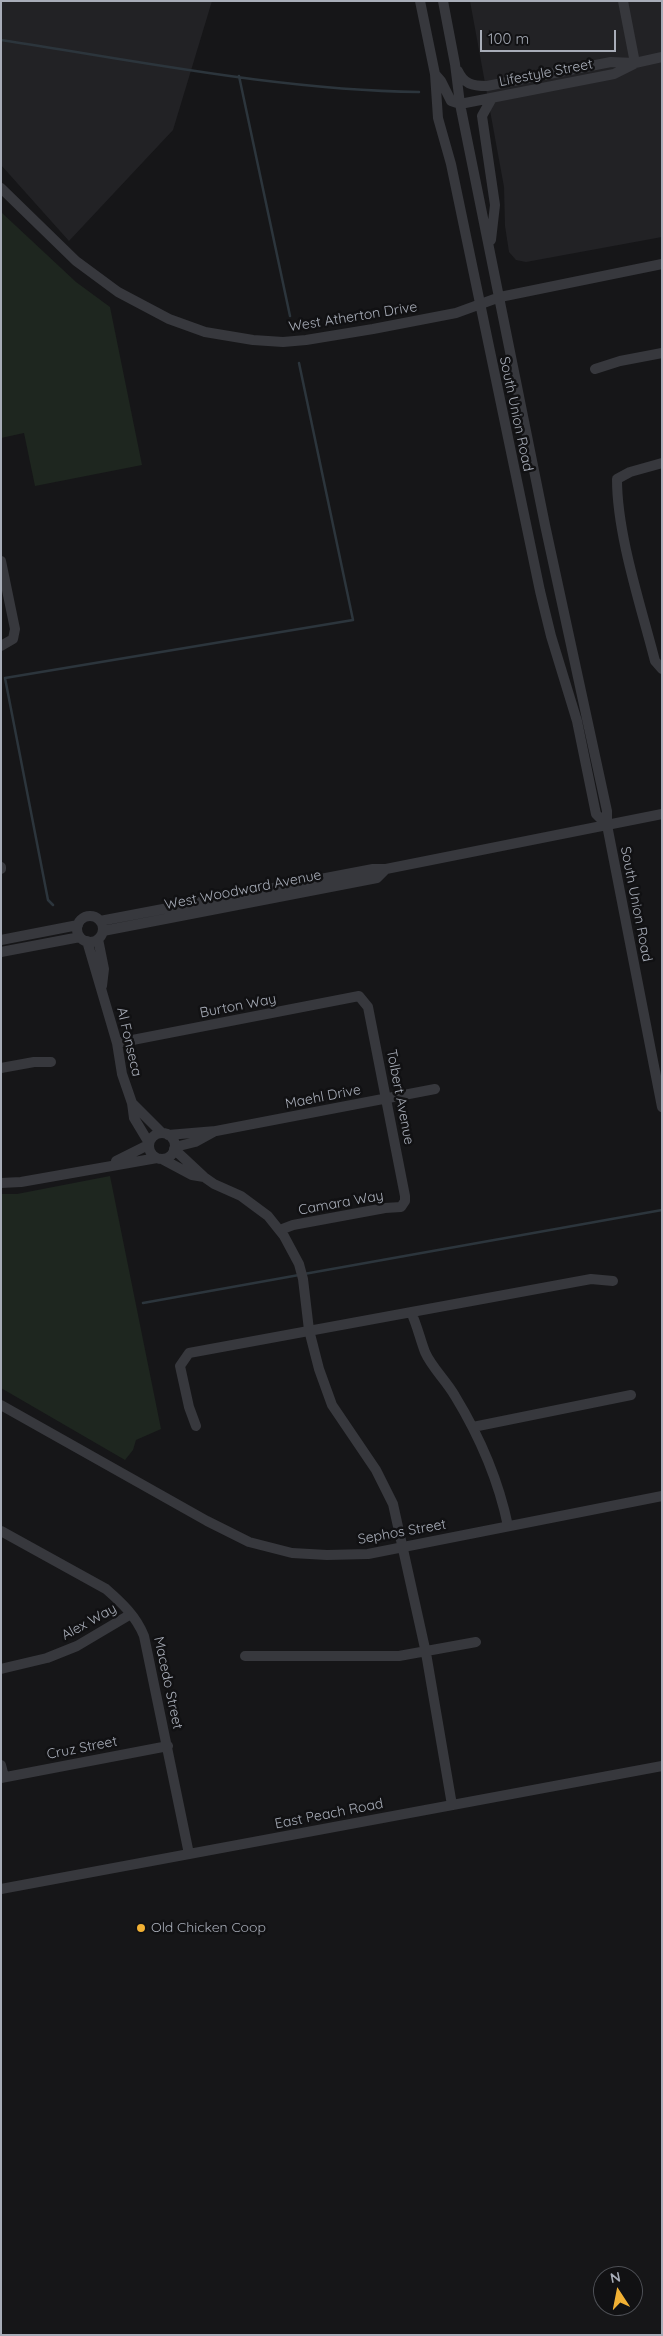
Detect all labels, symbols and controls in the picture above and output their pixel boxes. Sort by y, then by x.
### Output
scale bar [483,20,619,52]
text: 100 m [488,29,529,48]
street label: Lifestyle Street [498,56,594,90]
street label: West Atherton Drive [287,299,419,335]
street label: South Union Road [496,355,536,473]
street label: South Union Road [617,845,655,963]
street label: West Woodward Avenue [163,867,323,913]
street label: Burton Way [198,990,278,1022]
street label: Al Fonseca [113,1006,145,1078]
street label: Tolbert Avenue [383,1048,417,1146]
street label: Maehl Drive [284,1081,362,1113]
street label: Camara Way [297,1187,385,1219]
street label: Sephos Street [357,1516,447,1548]
street label: Alex Way [59,1600,119,1644]
street label: Macedo Street [150,1635,186,1731]
street label: Cruz Street [45,1733,119,1763]
street label: East Peach Road [273,1795,385,1833]
place label: Old Chicken Coop [151,1920,266,1936]
marker: Old Chicken Coop [135,1922,147,1934]
north arrow [593,2266,643,2316]
text: N [609,2267,622,2287]

